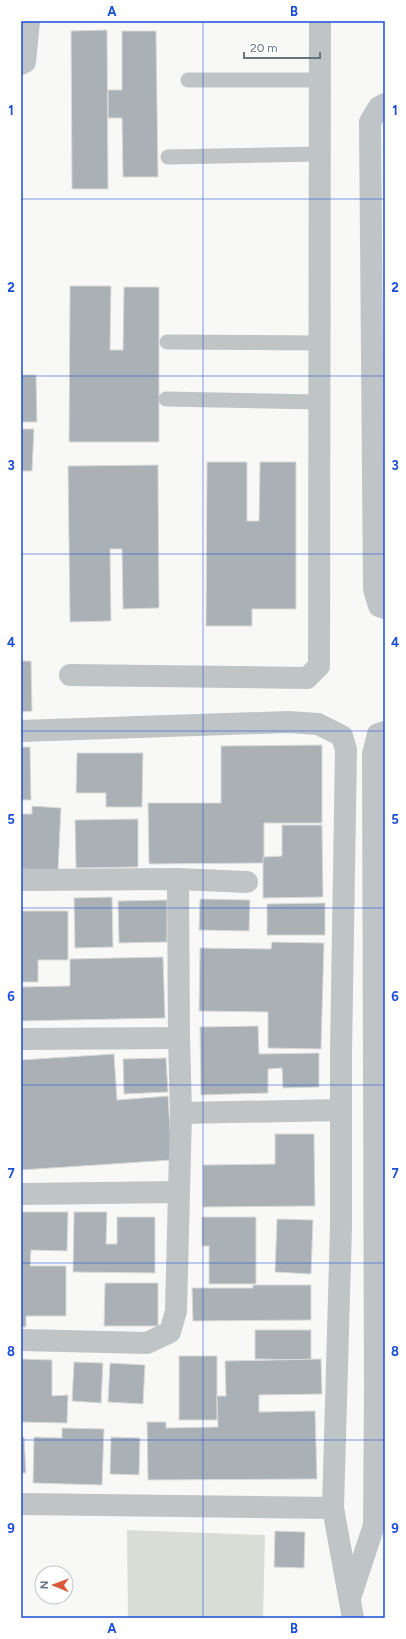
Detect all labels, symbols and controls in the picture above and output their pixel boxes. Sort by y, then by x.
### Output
text: A [107,4,117,19]
text: B [290,4,298,19]
scale bar [244,34,320,60]
text: 20 m [250,41,278,55]
text: 1 [8,103,14,118]
text: 1 [392,103,398,118]
text: 2 [7,280,15,295]
text: 2 [391,280,399,295]
text: 3 [7,458,15,473]
text: 3 [391,458,399,473]
text: 4 [7,635,15,650]
text: 4 [391,635,399,650]
text: 5 [7,812,15,827]
text: 5 [391,812,399,827]
text: 6 [7,989,15,1004]
text: 6 [391,989,399,1004]
text: 7 [7,1166,15,1181]
text: 7 [391,1166,399,1181]
text: 8 [7,1344,15,1359]
text: 8 [391,1344,399,1359]
text: 9 [7,1521,15,1536]
text: 9 [391,1521,399,1536]
north arrow [34,1565,74,1605]
text: N [38,1580,51,1589]
text: A [107,1621,117,1636]
text: B [290,1621,298,1636]

